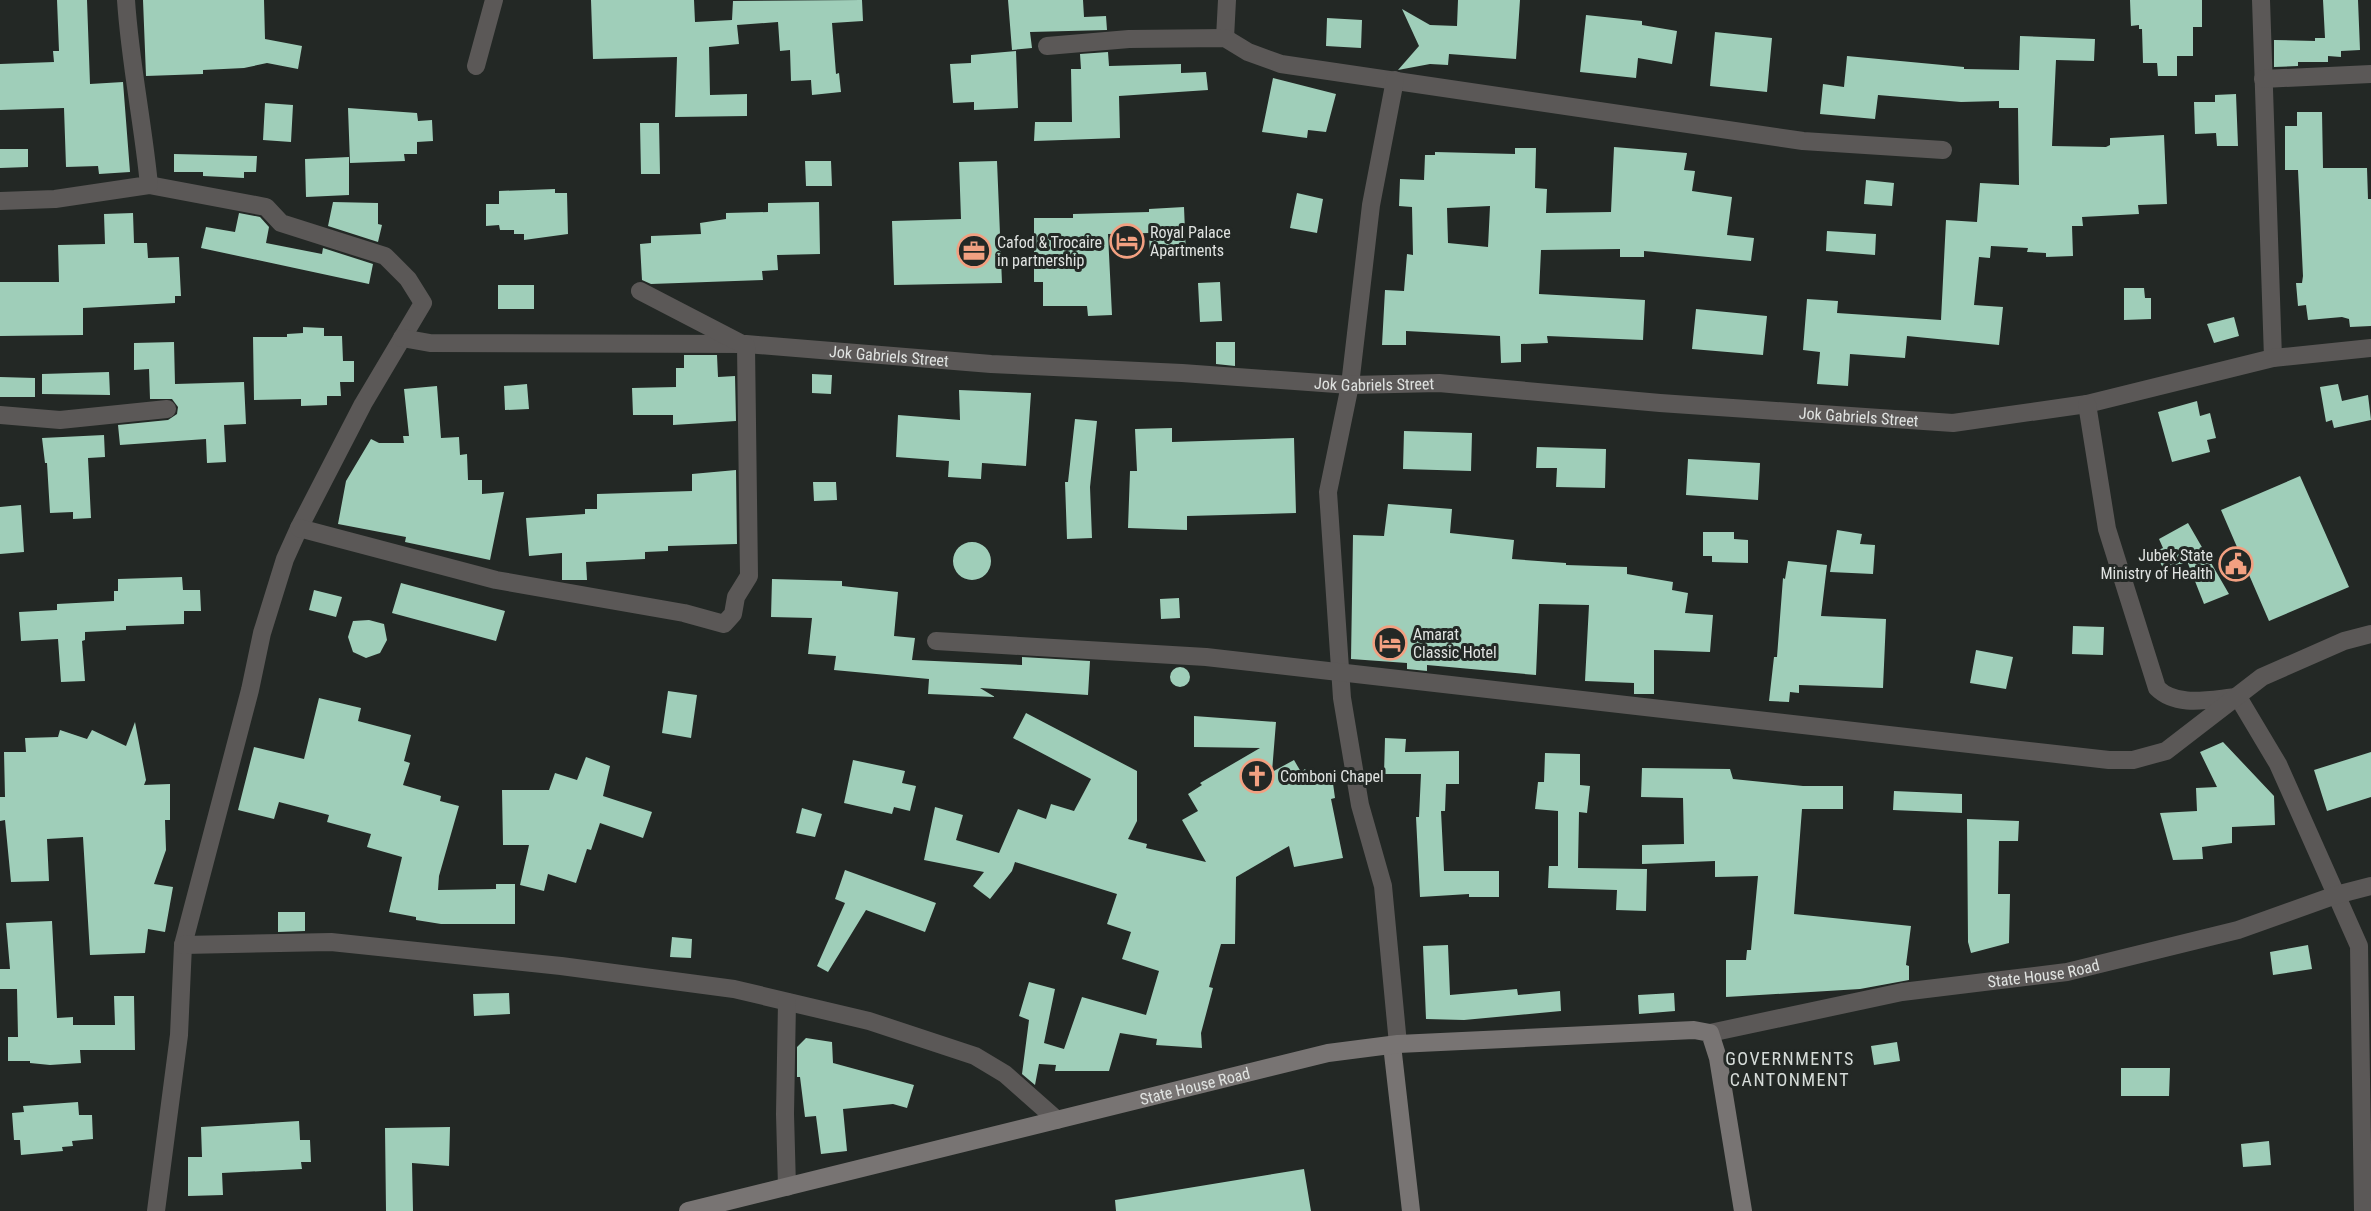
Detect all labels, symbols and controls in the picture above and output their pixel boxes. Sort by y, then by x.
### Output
hotel icon: Royal Palace Apartments [1109,223,1145,259]
place label: Royal Palace Apartments [1150,223,1231,260]
office icon: Cafod & Trocaire in partnership [956,233,992,269]
place label: Cafod & Trocaire in partnership [997,233,1102,270]
street label: Jok Gabriels Street [829,341,950,370]
street label: Jok Gabriels Street [1314,373,1434,394]
street label: Jok Gabriels Street [1798,403,1919,430]
place label: Jubek State Ministry of Health [2100,546,2213,583]
public building icon: Jubek State Ministry of Health [2218,546,2254,582]
hotel icon: Amarat Classic Hotel [1372,625,1408,661]
place label: Amarat Classic Hotel [1413,625,1497,662]
church icon: Comboni Chapel [1239,758,1275,794]
place label: Comboni Chapel [1280,767,1384,786]
street label: State House Road [1986,955,2101,991]
district label: GOVERNMENTS CANTONMENT [1725,1048,1855,1090]
street label: State House Road [1138,1063,1252,1109]

